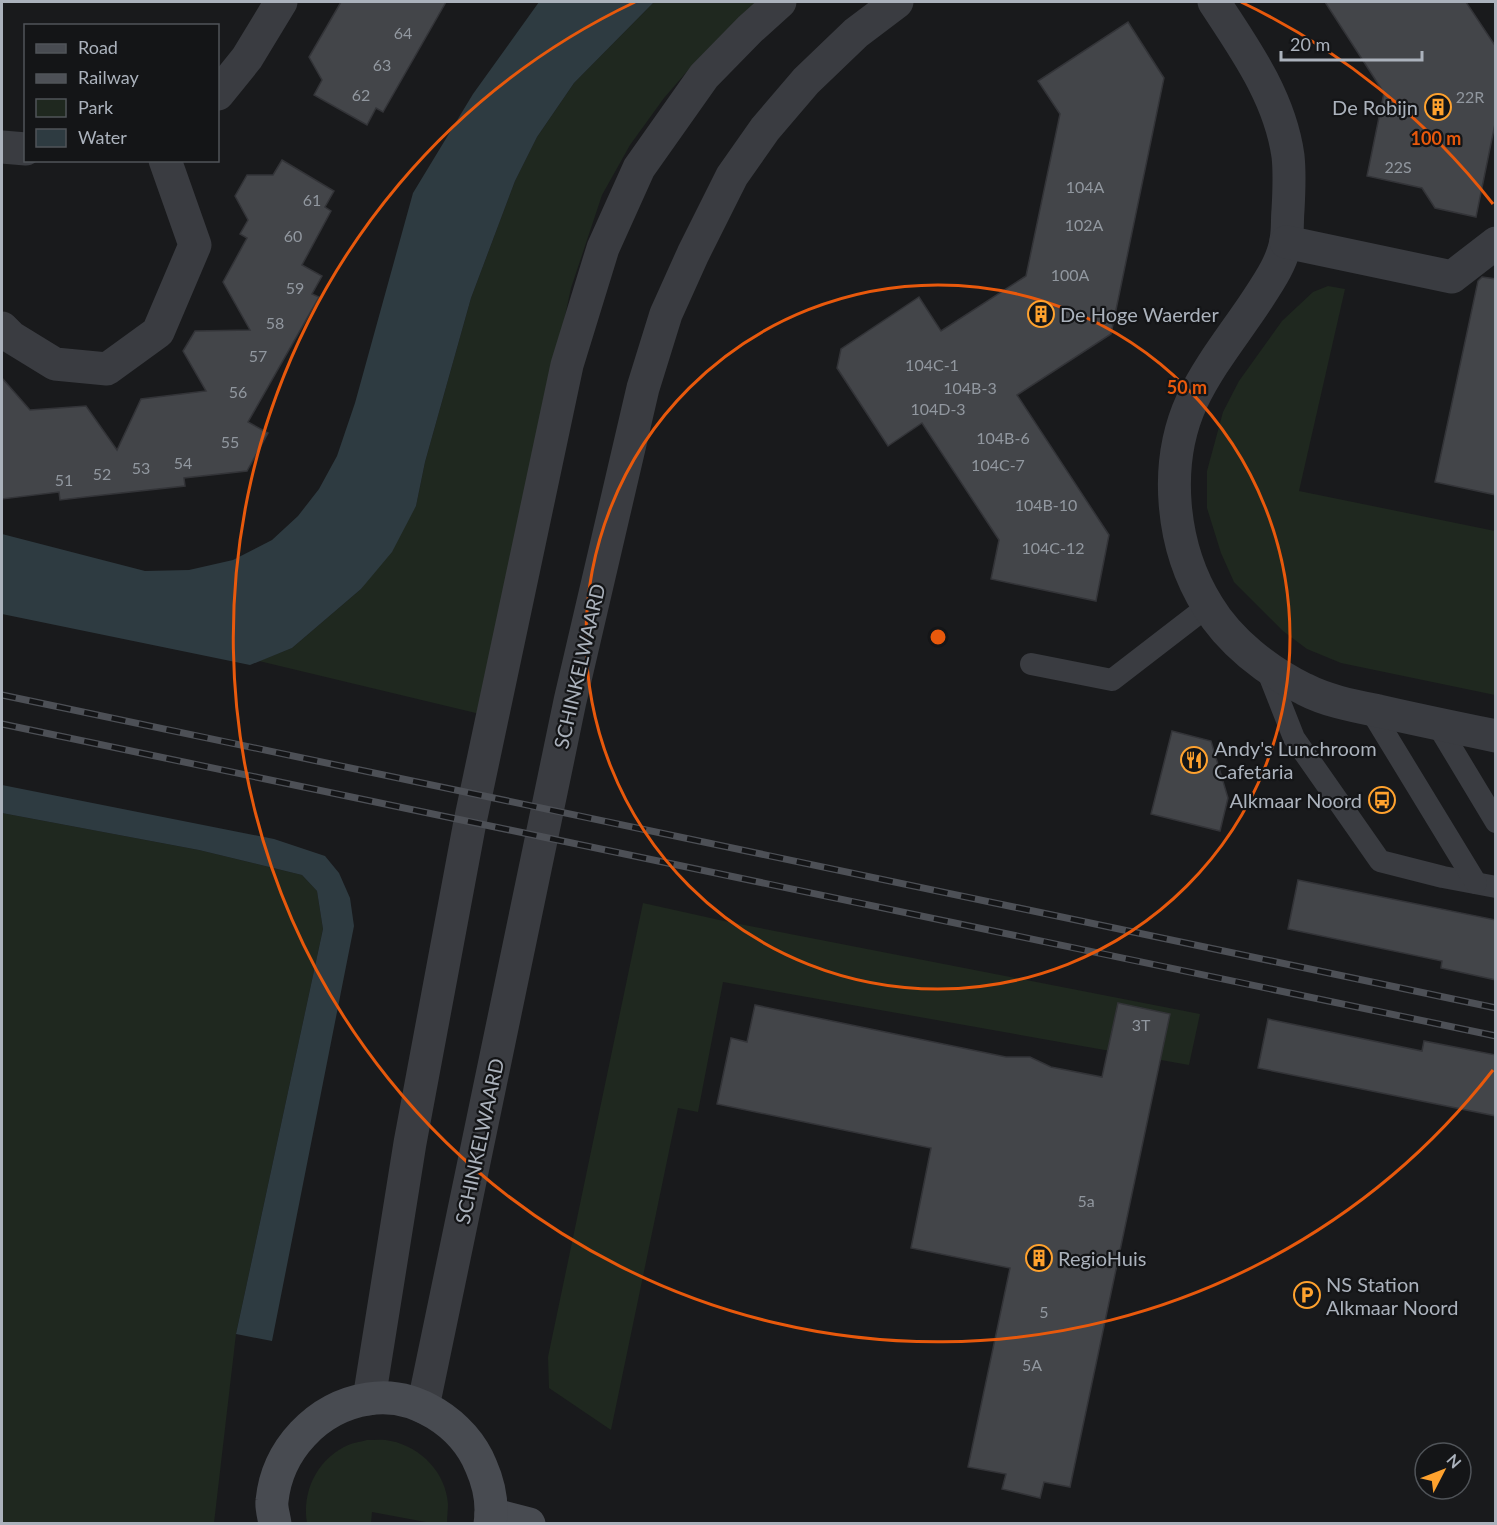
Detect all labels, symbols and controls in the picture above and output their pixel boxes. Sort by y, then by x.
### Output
house number: 64 [394,23,412,42]
legend [24,24,219,162]
scale bar [1281,24,1422,62]
text: 20 m [1290,33,1330,55]
text: Road [78,36,118,58]
house number: 63 [373,55,391,74]
text: Railway [78,66,139,88]
house number: 62 [352,85,370,104]
house number: 22R [1456,87,1484,106]
building icon: De Robijn [1423,92,1453,122]
place label: De Robijn [1332,95,1418,119]
text: Park [78,96,114,118]
text: Water [78,126,127,148]
text: 100 m [1411,127,1461,149]
house number: 22S [1384,157,1412,176]
house number: 104A [1066,177,1105,196]
house number: 61 [303,190,321,209]
house number: 102A [1065,215,1104,234]
house number: 60 [284,226,302,245]
house number: 100A [1051,265,1090,284]
house number: 59 [286,278,304,297]
building icon: De Hoge Waerder [1026,299,1056,329]
place label: De Hoge Waerder [1060,302,1219,326]
house number: 58 [266,313,284,332]
house number: 57 [249,346,267,365]
house number: 104C-1 [905,355,959,374]
text: 50 m [1167,376,1207,398]
house number: 104B-3 [943,378,997,397]
house number: 56 [229,382,247,401]
house number: 104D-3 [910,399,966,418]
house number: 104B-6 [976,428,1030,447]
house number: 55 [221,432,239,451]
house number: 54 [174,453,192,472]
house number: 104C-7 [971,455,1025,474]
house number: 53 [132,458,150,477]
house number: 52 [93,464,111,483]
house number: 51 [55,470,73,489]
house number: 104B-10 [1015,495,1077,514]
house number: 104C-12 [1021,538,1085,557]
street label: SCHINKELWAARD [548,581,610,751]
centre of rings [928,627,948,647]
place label: Andy's Lunchroom Cafetaria [1214,736,1377,783]
restaurant icon: Andy's Lunchroom Cafetaria [1179,745,1209,775]
bus stop icon: Alkmaar Noord [1367,785,1397,815]
place label: Alkmaar Noord [1230,788,1362,812]
house number: 3T [1132,1015,1151,1034]
street label: SCHINKELWAARD [450,1056,508,1226]
house number: 5a [1077,1191,1095,1210]
building icon: RegioHuis [1024,1243,1054,1273]
place label: RegioHuis [1058,1246,1146,1270]
place label: NS Station Alkmaar Noord [1326,1272,1458,1319]
parking icon: NS Station Alkmaar Noord [1292,1280,1322,1310]
house number: 5 [1039,1302,1049,1321]
house number: 5A [1022,1355,1042,1374]
north arrow [1413,1441,1473,1501]
text: N [1443,1450,1466,1472]

